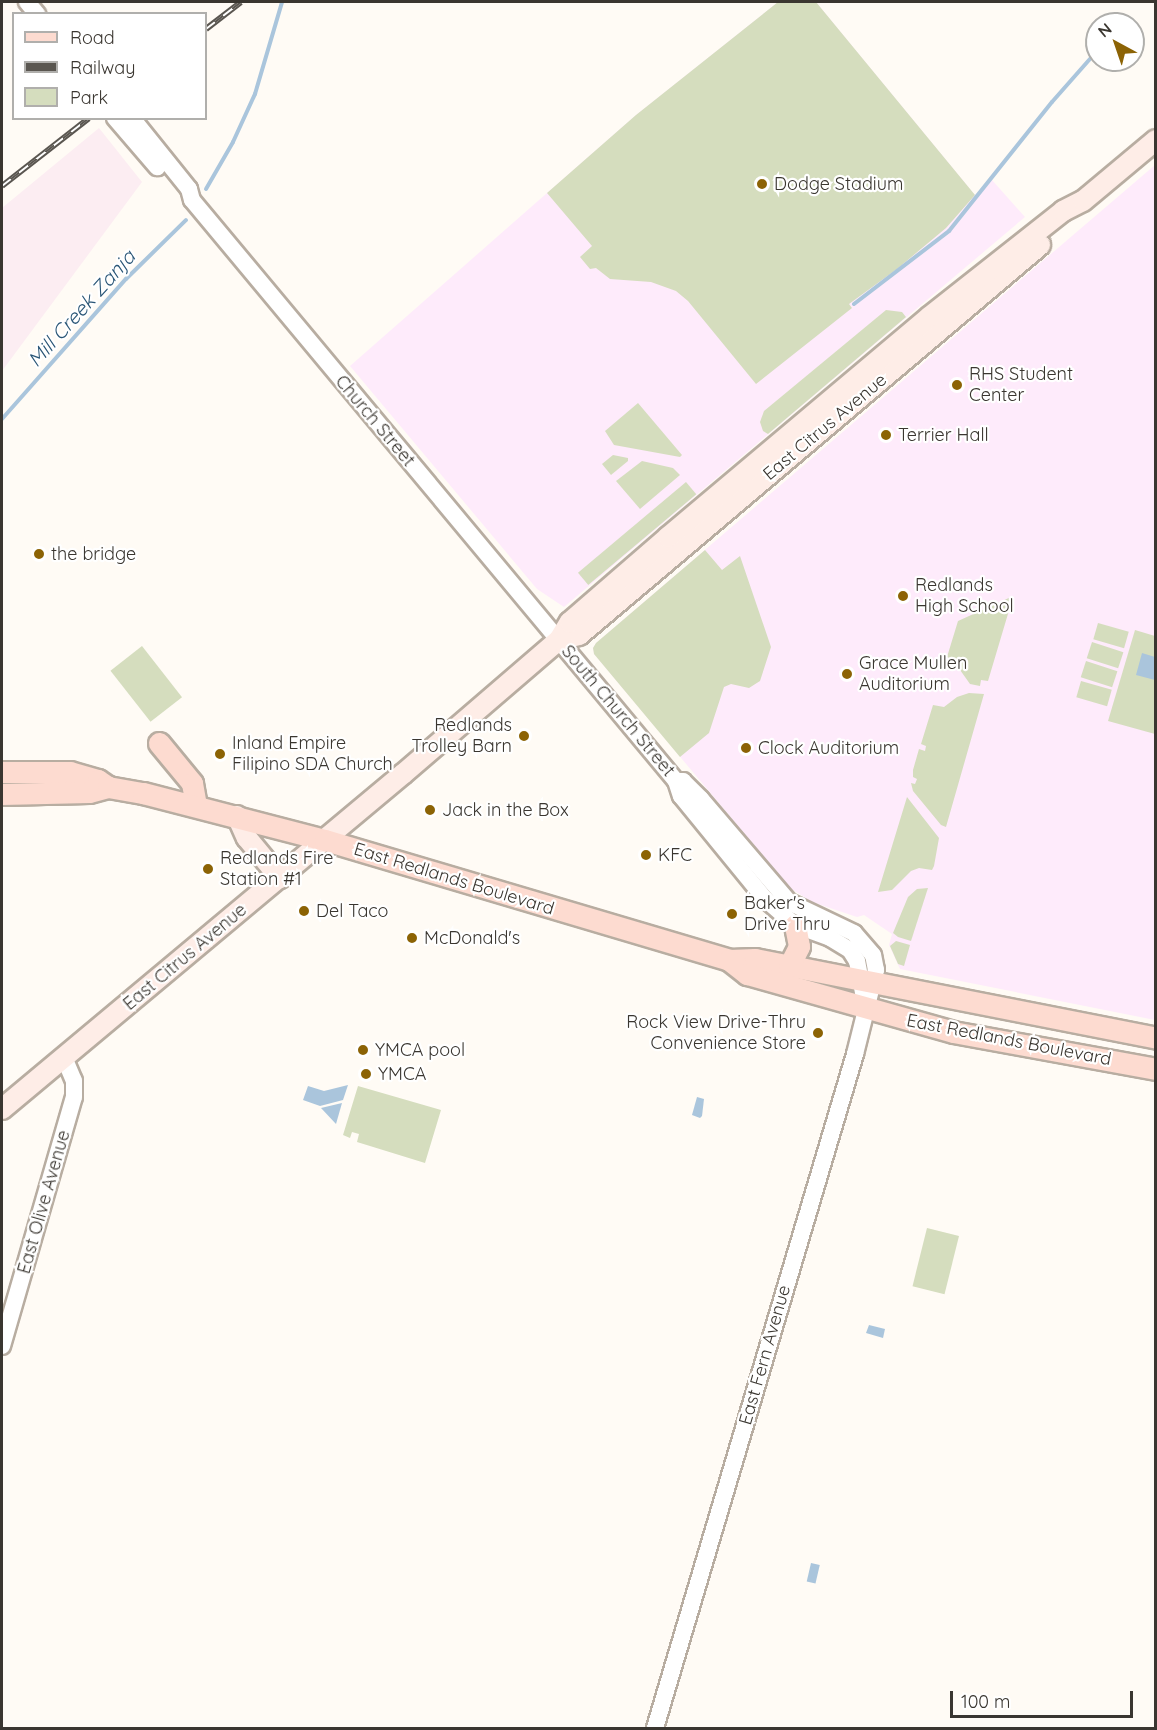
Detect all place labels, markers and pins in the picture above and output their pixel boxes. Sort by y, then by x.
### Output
place label: Dodge Stadium [774,173,903,195]
marker: Dodge Stadium [755,177,769,191]
place label: RHS Student Center [969,364,1073,406]
marker: RHS Student Center [950,378,964,392]
place label: Terrier Hall [898,424,989,446]
marker: Terrier Hall [879,428,893,442]
place label: the bridge [51,543,136,565]
marker: the bridge [32,547,46,561]
place label: Redlands High School [915,575,1014,618]
marker: Redlands High School [896,589,910,603]
place label: Grace Mullen Auditorium [859,653,967,696]
marker: Grace Mullen Auditorium [840,667,854,681]
place label: Redlands Trolley Barn [412,715,512,758]
marker: Redlands Trolley Barn [517,729,531,743]
place label: Inland Empire Filipino SDA Church [232,733,393,776]
place label: Clock Auditorium [758,737,899,759]
marker: Clock Auditorium [739,741,753,755]
marker: Inland Empire Filipino SDA Church [213,747,227,761]
place label: Jack in the Box [442,799,569,821]
marker: Jack in the Box [423,803,437,817]
place label: KFC [658,844,692,866]
place label: Redlands Fire Station #1 [220,848,334,890]
marker: KFC [639,848,653,862]
marker: Redlands Fire Station #1 [201,862,215,876]
place label: Baker's Drive Thru [744,893,831,936]
place label: Del Taco [316,900,388,922]
marker: Del Taco [297,904,311,918]
marker: Baker's Drive Thru [725,907,739,921]
place label: McDonald's [424,927,520,949]
marker: McDonald's [405,931,419,945]
place label: Rock View Drive-Thru Convenience Store [626,1012,806,1054]
marker: Rock View Drive-Thru Convenience Store [811,1026,825,1040]
place label: YMCA pool [375,1039,465,1061]
marker: YMCA pool [356,1043,370,1057]
place label: YMCA [378,1063,426,1085]
marker: YMCA [359,1067,373,1081]

